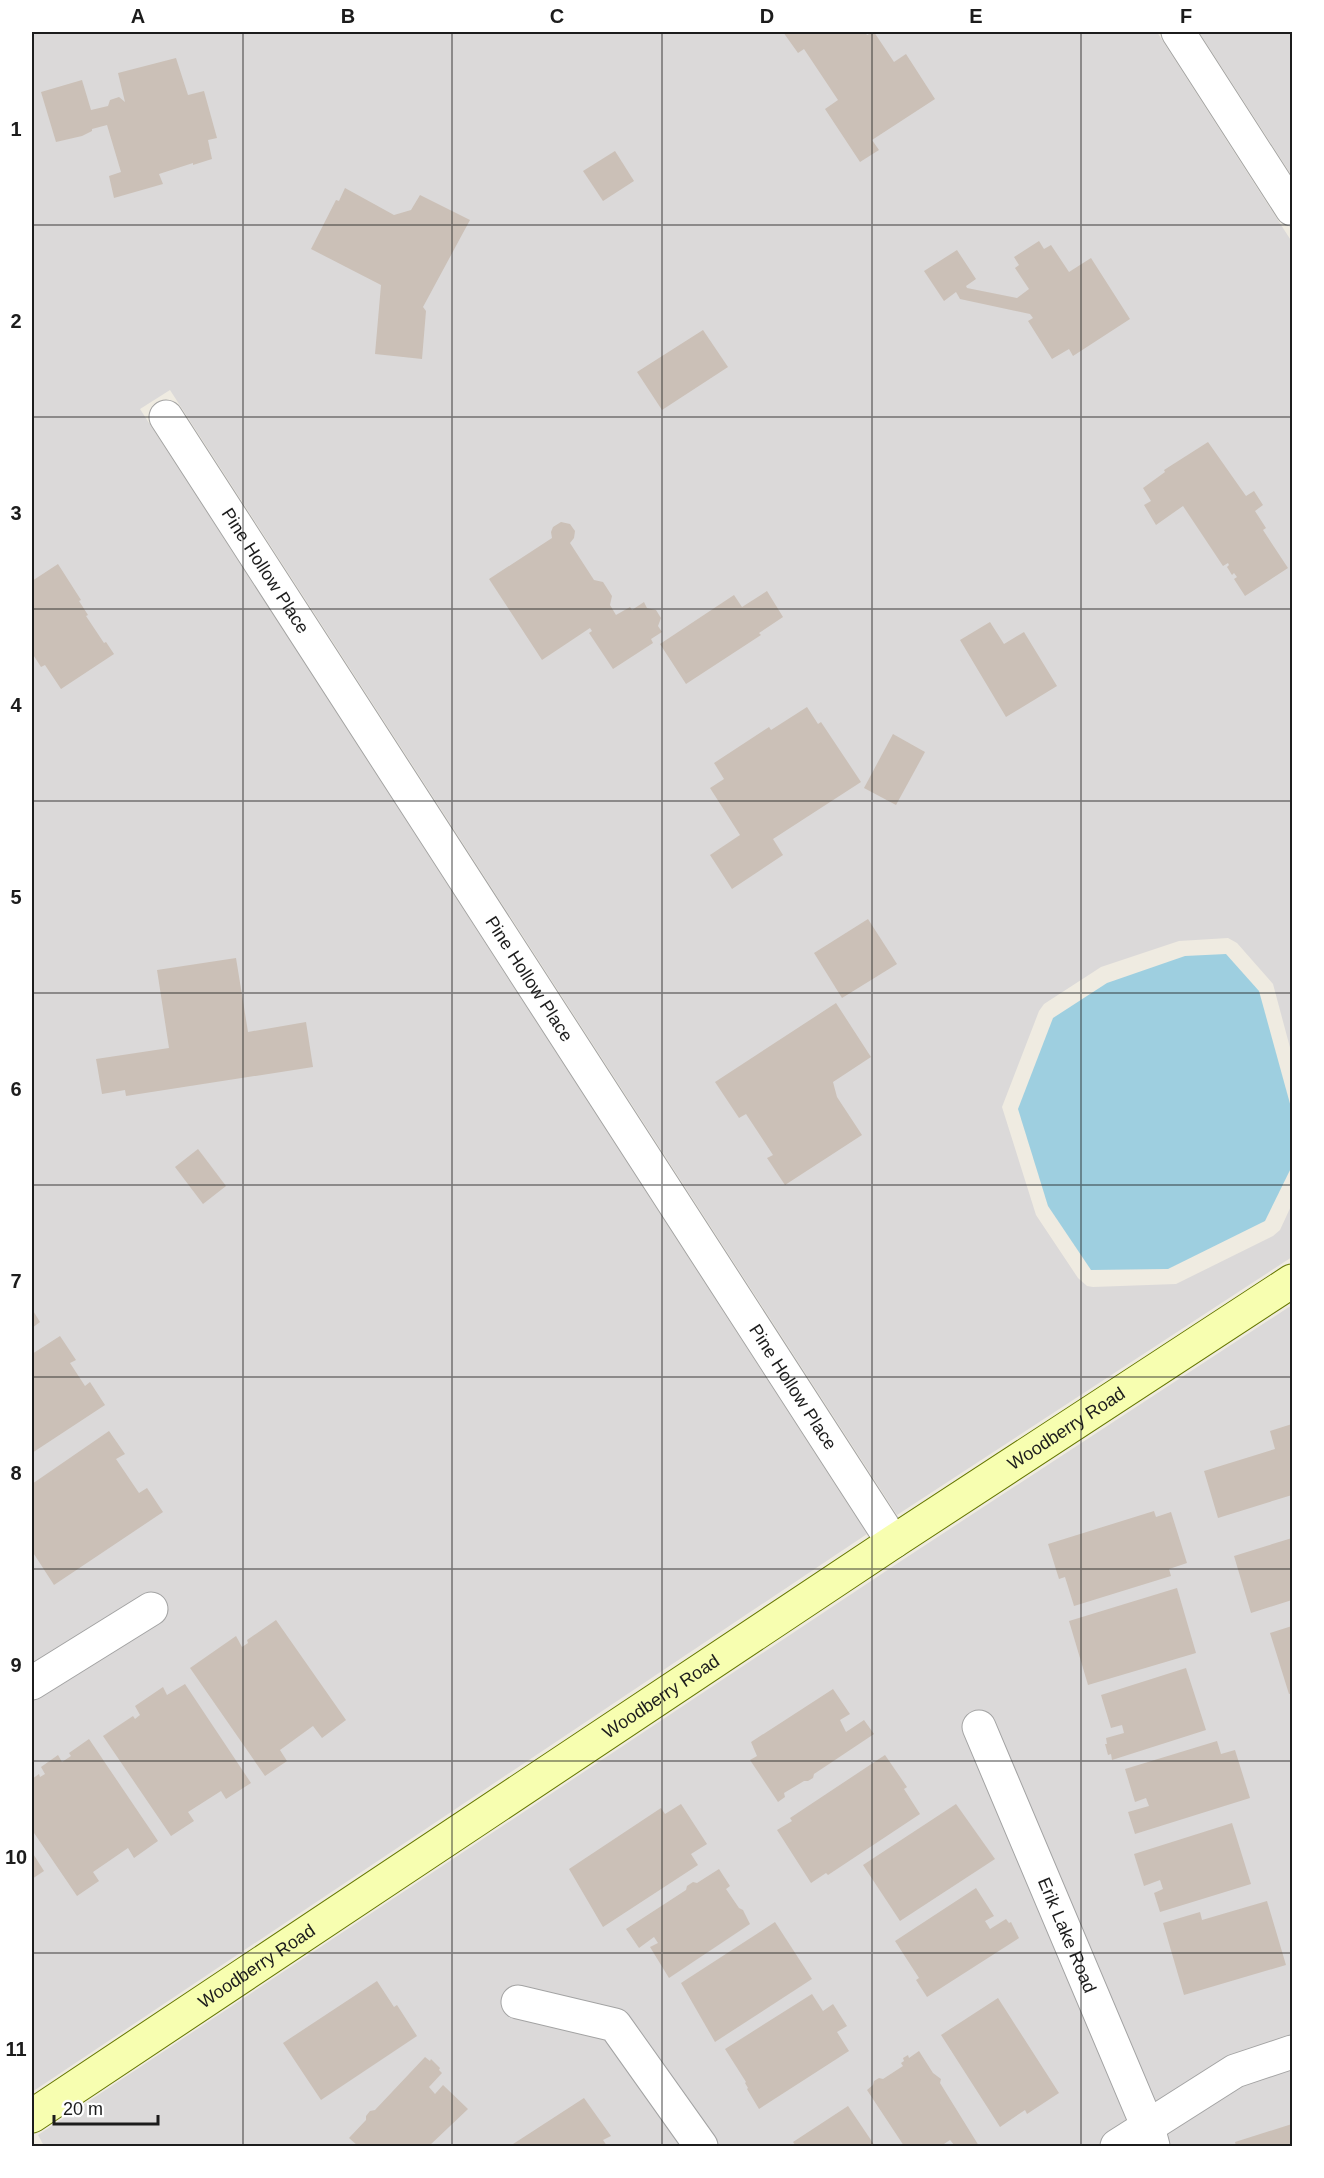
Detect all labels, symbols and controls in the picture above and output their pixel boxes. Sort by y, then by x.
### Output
text: A [131,5,145,27]
text: B [341,5,355,27]
text: C [550,5,564,27]
text: D [760,5,774,27]
text: E [969,5,983,27]
text: F [1180,5,1192,27]
text: 1 [10,118,22,140]
text: 2 [10,310,22,332]
text: 3 [10,502,22,524]
street label: Pine Hollow Place [218,504,313,637]
text: 4 [10,694,22,716]
text: 5 [10,886,22,908]
street label: Pine Hollow Place [481,913,577,1045]
text: 6 [10,1078,22,1100]
text: 7 [10,1270,22,1292]
street label: Pine Hollow Place [745,1321,841,1453]
street label: Woodberry Road [1004,1383,1129,1474]
text: 8 [10,1462,22,1484]
street label: Woodberry Road [599,1651,723,1743]
text: 9 [10,1654,22,1676]
text: 10 [5,1846,27,1868]
street label: Erik Lake Road [1034,1875,1100,1996]
street label: Woodberry Road [195,1920,319,2012]
text: 11 [5,2038,27,2060]
scale bar [54,2088,158,2126]
text: 20 m [63,2099,103,2119]

